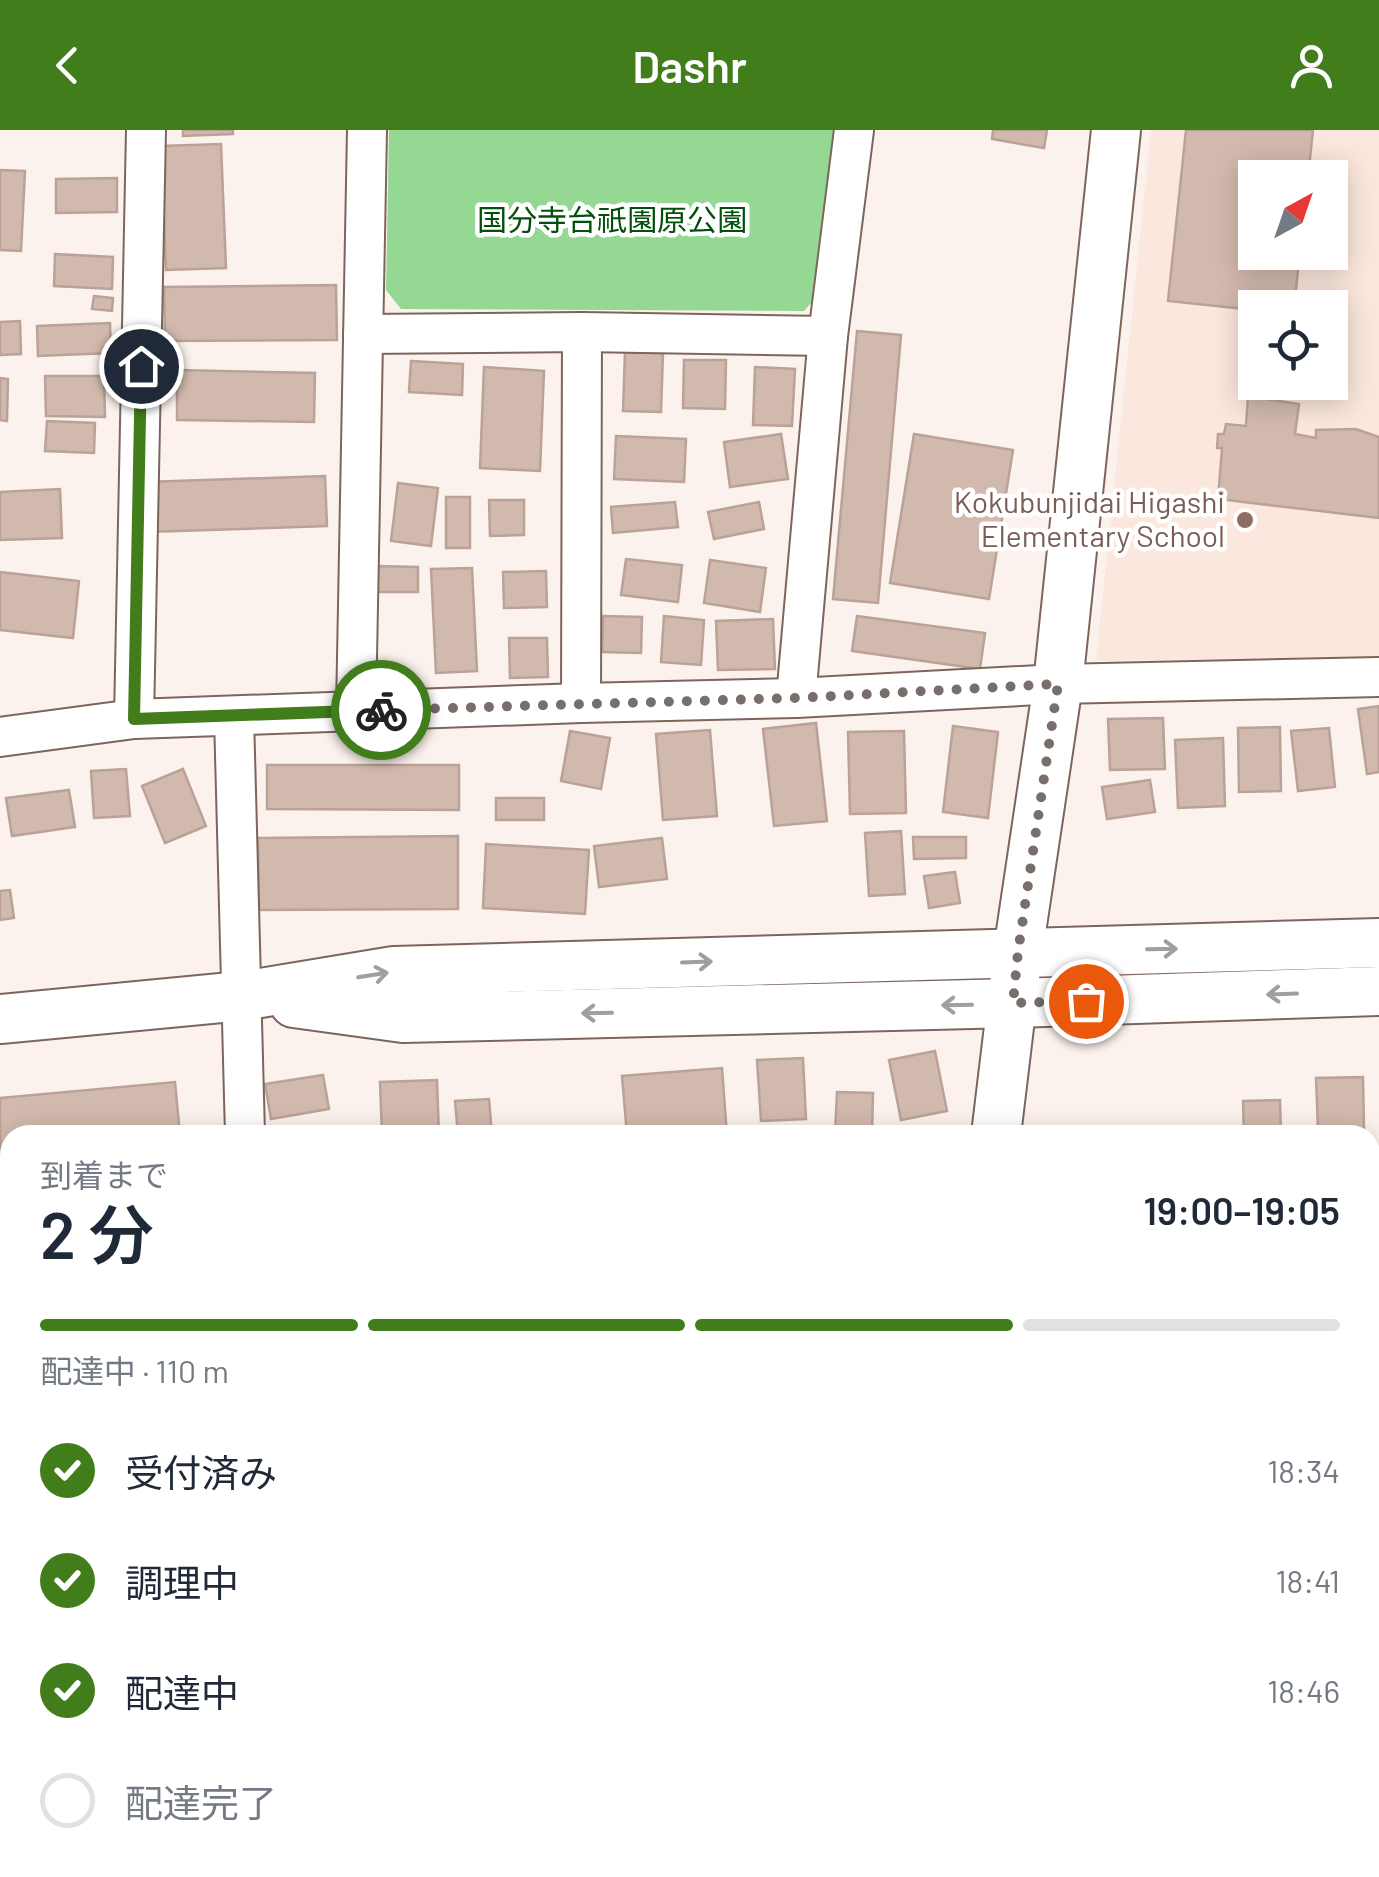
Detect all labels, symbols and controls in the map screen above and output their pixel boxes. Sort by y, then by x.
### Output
icon: back [40,38,95,93]
text: Dashr [632,38,747,92]
icon: person [1284,38,1339,93]
north arrow [1238,160,1348,270]
map controls [1238,160,1348,400]
park label: 国分寺台祇園原公園 [477,201,747,237]
button: locate [1238,290,1348,400]
pin [99,324,184,409]
icon: home [114,339,169,394]
place label: Kokubunjidai Higashi Elementary School [954,483,1225,553]
marker: Kokubunjidai Higashi Elementary School [1234,509,1256,531]
courier [331,660,431,760]
icon: bike [354,683,409,738]
one-way arrow [1146,939,1178,958]
one-way arrow [681,952,713,971]
pin [1044,959,1129,1044]
one-way arrow [356,965,388,984]
icon: bag [1059,974,1114,1029]
one-way arrow [1266,985,1298,1004]
one-way arrow [941,995,973,1014]
one-way arrow [581,1004,613,1023]
text: 到着まで [40,1155,168,1193]
text: 19:00–19:05 [1144,1187,1340,1233]
text: 2 分 [40,1194,154,1272]
text: 配達中 · 110 m [40,1351,229,1389]
icon: check [40,1443,95,1498]
text: 受付済み [125,1449,277,1495]
text: 18:34 [1267,1451,1340,1489]
icon: check [40,1553,95,1608]
text: 調理中 [125,1559,239,1605]
text: 18:41 [1275,1561,1340,1599]
icon: check [40,1663,95,1718]
text: 配達中 [125,1669,239,1715]
text: 18:46 [1267,1671,1340,1709]
text: 配達完了 [125,1779,277,1825]

